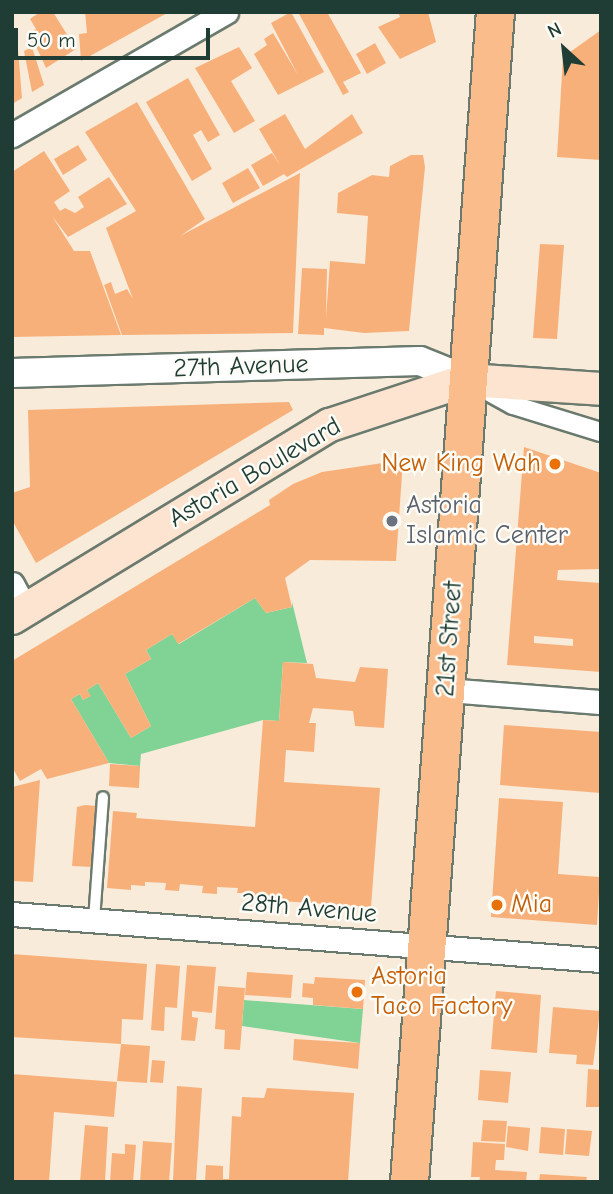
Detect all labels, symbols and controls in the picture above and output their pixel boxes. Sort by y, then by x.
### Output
scale bar [18,14,214,58]
north arrow [529,14,599,84]
text: N [544,18,565,43]
text: 50 m [27,28,76,52]
street label: 27th Avenue [173,349,309,385]
street label: Astoria Boulevard [163,411,347,535]
place label: New King Wah [381,448,541,480]
marker: New King Wah [547,456,563,472]
place label: Astoria Islamic Center [406,490,568,552]
marker: Astoria Islamic Center [384,513,400,529]
street label: 21st Street [430,580,470,698]
street label: 28th Avenue [240,888,378,930]
place label: Mia [511,889,552,921]
marker: Mia [489,897,505,913]
place label: Astoria Taco Factory [371,961,512,1023]
marker: Astoria Taco Factory [349,984,365,1000]

